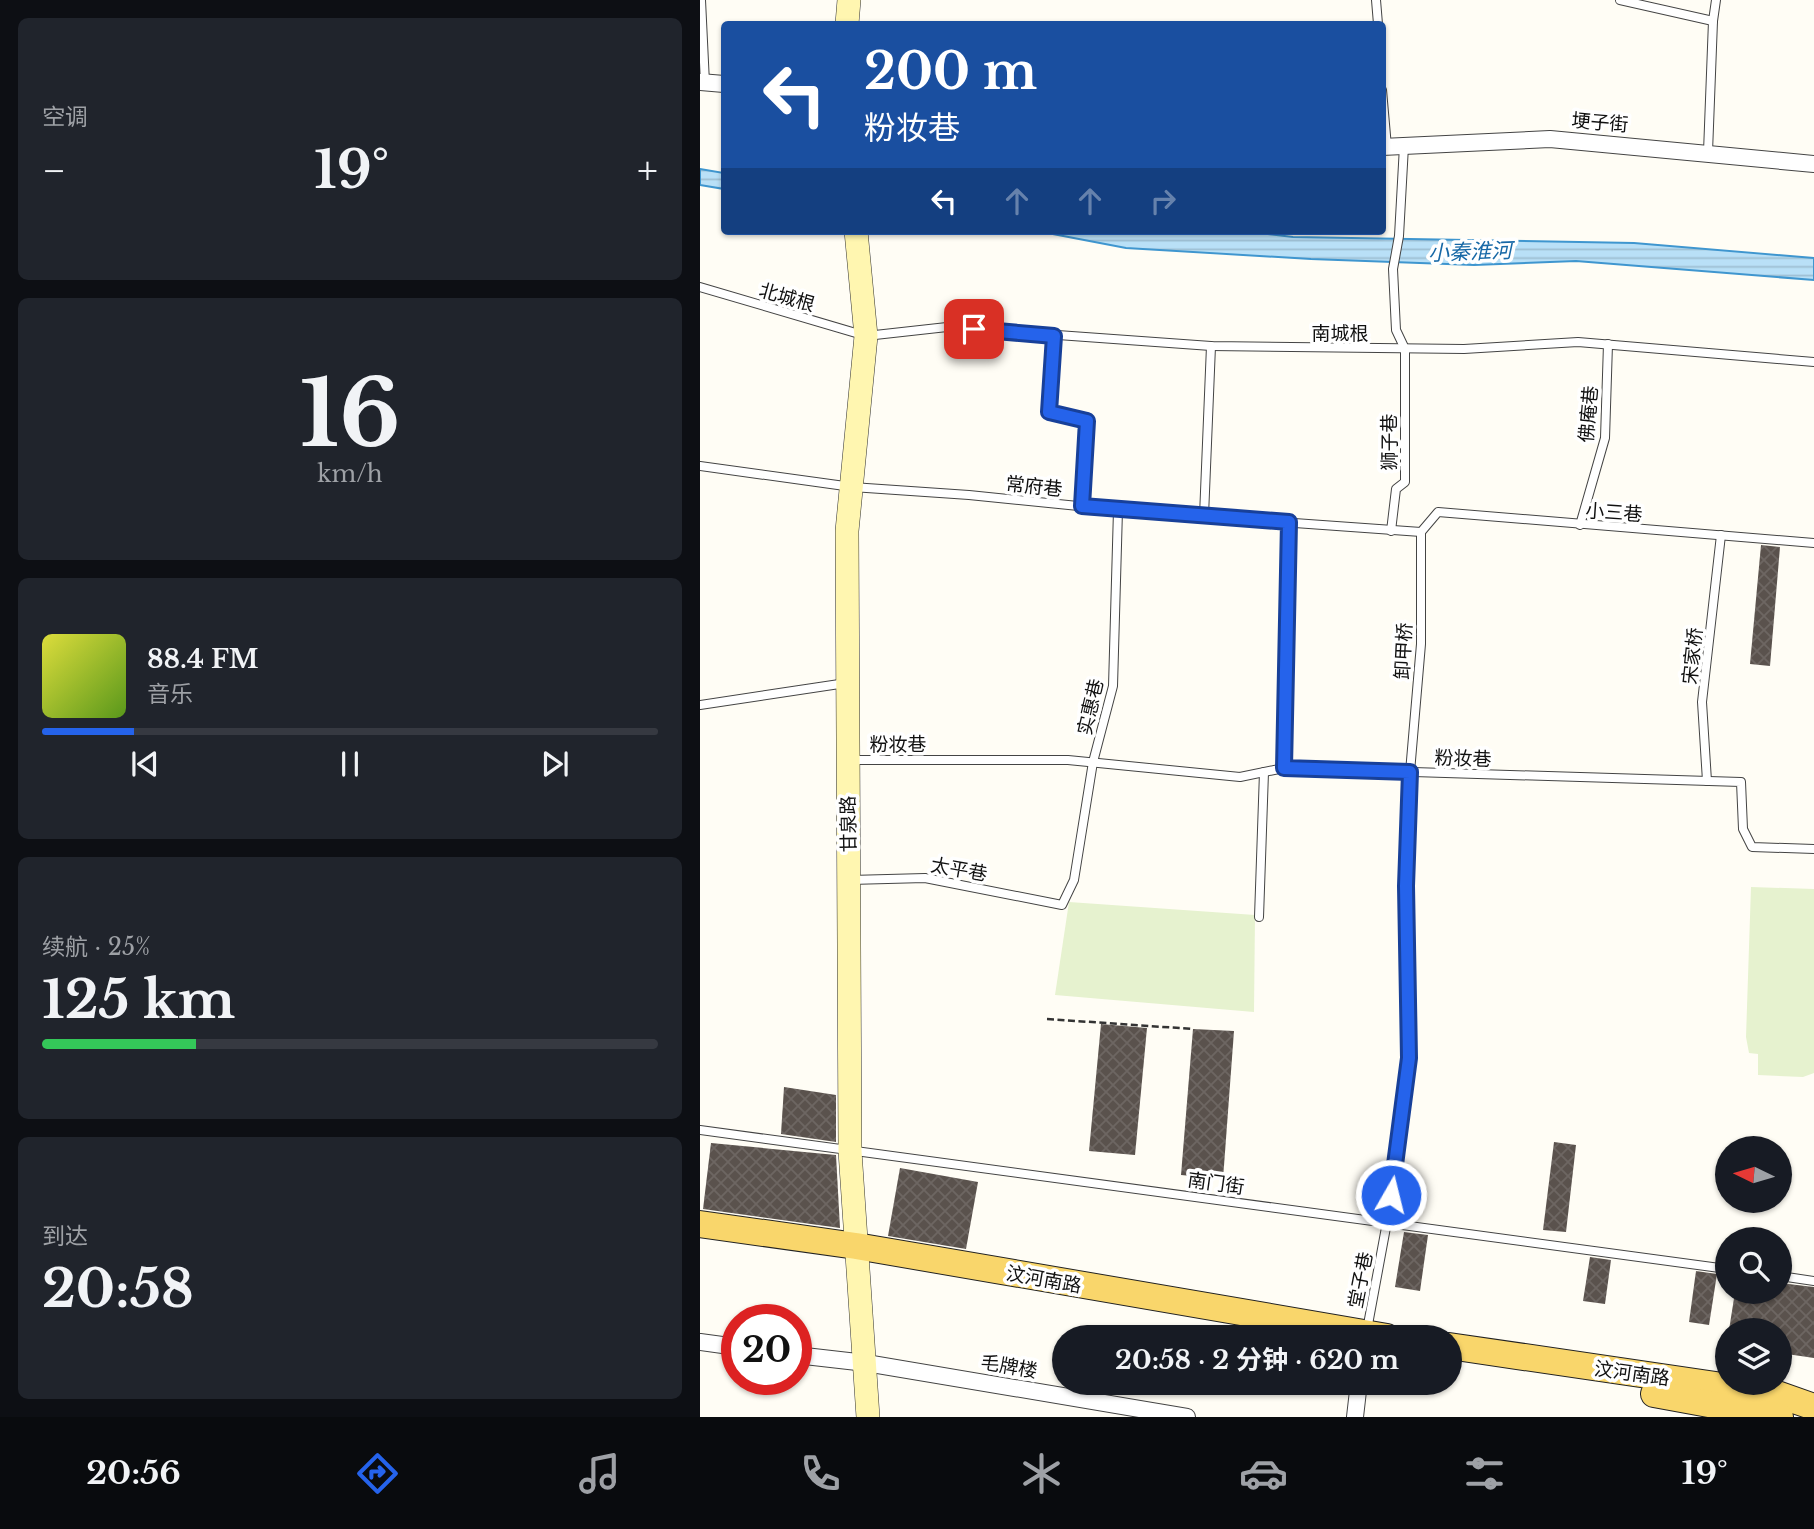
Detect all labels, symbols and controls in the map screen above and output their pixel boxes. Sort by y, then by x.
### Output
text: 200 m [864,41,1037,102]
icon: left [749,49,840,140]
text: 空调 [42,103,88,131]
text: 粉妆巷 [864,108,960,148]
street label: 埂子街 [1571,109,1629,136]
text: 19° [314,138,389,202]
text: − [42,147,66,194]
text: + [637,147,658,194]
icon: left [925,182,963,220]
icon: ahead [998,182,1036,220]
icon: ahead [1071,182,1109,220]
icon: right [1144,182,1182,220]
water label: 小秦淮河 [1428,237,1516,266]
street label: 北城根 [756,279,817,316]
pin [944,299,1004,359]
icon: arrive [955,310,993,348]
street label: 南城根 [1311,322,1369,345]
text: 16 [299,358,401,471]
street label: 佛庵巷 [1575,385,1602,443]
street label: 狮子巷 [1378,413,1401,471]
text: km/h [317,460,383,488]
street label: 常府巷 [1004,472,1064,501]
street label: 小三巷 [1585,499,1643,526]
street label: 卸甲桥 [1391,622,1416,680]
street label: 宋家桥 [1678,626,1707,686]
text: 88.4 FM [147,643,259,675]
street label: 实惠巷 [1073,677,1108,737]
text: 音乐 [147,680,193,708]
street label: 粉妆巷 [869,733,927,756]
icon: previous [126,745,164,783]
icon: pause [331,745,369,783]
icon: next [536,745,574,783]
street label: 粉妆巷 [1434,746,1492,771]
street label: 甘泉路 [837,795,860,853]
street label: 太平巷 [929,853,989,886]
text: 续航 · 25% [42,933,150,961]
text: 125 km [42,968,235,1032]
north arrow [1715,1136,1792,1213]
map controls [1715,1136,1792,1395]
position arrow [1354,1158,1428,1232]
street label: 南门街 [1186,1168,1246,1199]
text: 到达 [42,1222,88,1250]
button: search [1715,1227,1792,1304]
street label: 堂子巷 [1344,1250,1377,1310]
text: 20:58 [42,1257,194,1321]
street label: 汶河南路 [1004,1262,1083,1297]
speed limit sign: 20 [721,1304,812,1395]
button: layers [1715,1318,1792,1395]
text: 20:58 · 2 分钟 · 620 m [1115,1344,1399,1376]
street label: 毛牌楼 [979,1350,1039,1383]
street label: 汶河南路 [1593,1357,1671,1390]
icon: directions [353,1449,402,1498]
icon: music [575,1449,624,1498]
icon: phone [796,1449,845,1498]
icon: climate [1017,1449,1066,1498]
icon: car [1239,1449,1288,1498]
icon: filters [1460,1449,1509,1498]
text: 20:56 [86,1453,181,1493]
text: 19° [1682,1453,1728,1493]

